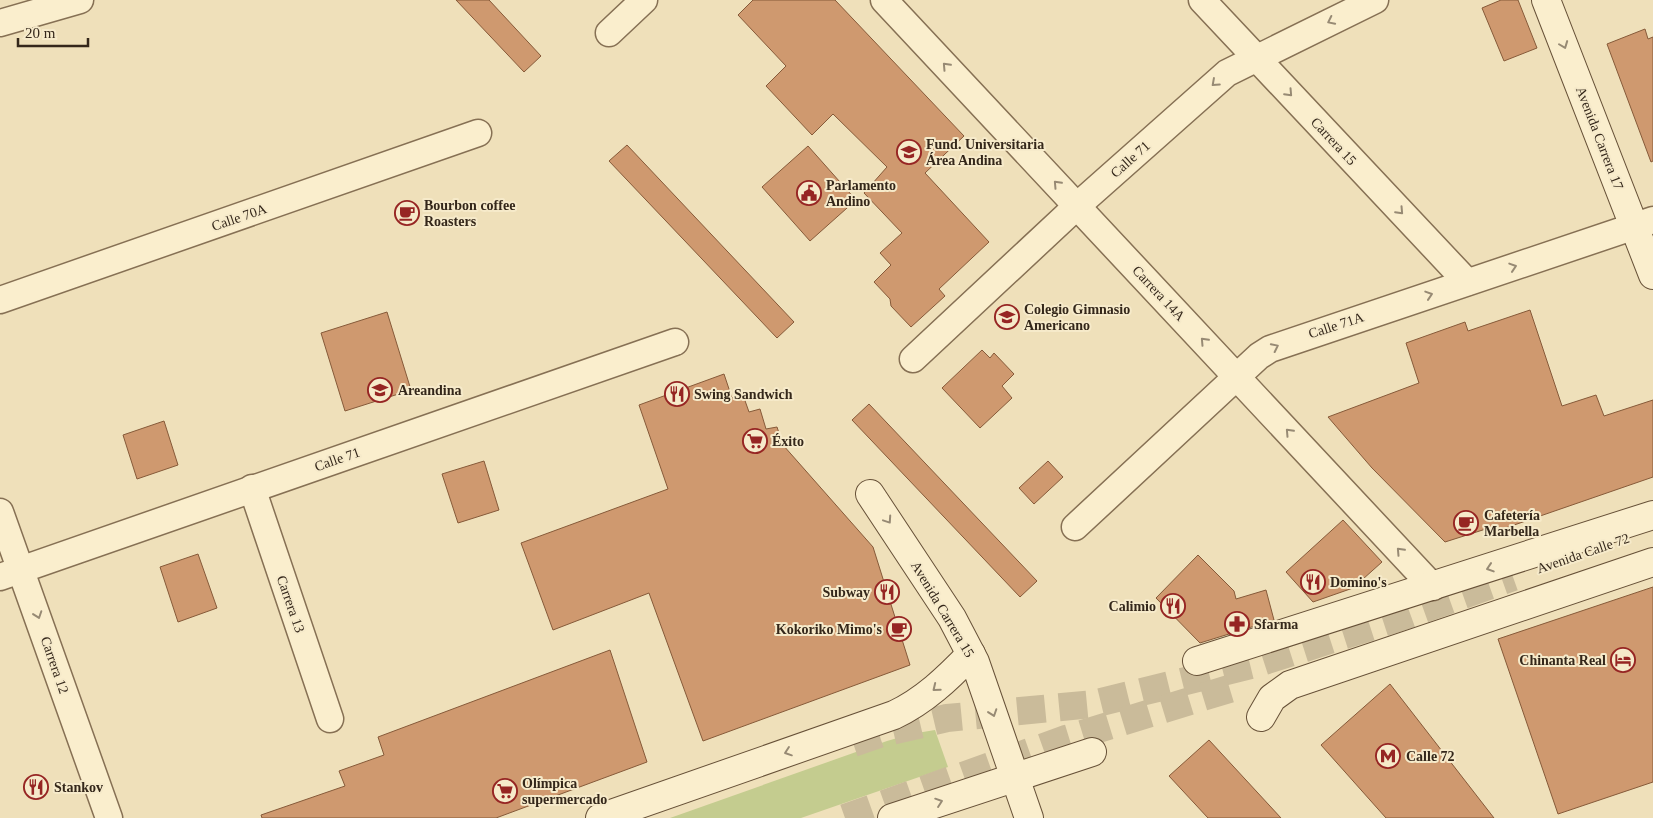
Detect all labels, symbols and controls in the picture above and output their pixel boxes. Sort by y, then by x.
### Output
scale bar [18,15,88,47]
one-way arrow [1327,15,1336,25]
text: 20 m [25,25,56,41]
one-way arrow [1558,41,1568,49]
one-way arrow [943,62,952,71]
one-way arrow [1211,78,1220,87]
street label: Avenida Carrera 17 [1573,84,1626,192]
one-way arrow [1283,87,1292,96]
street label: Carrera 15 [1308,114,1359,168]
place label: Fund. Universitaria Área Andina [926,137,1044,168]
street label: Calle 71 [1108,138,1153,181]
school or university icon: Fund. Universitaria Área Andina [896,139,922,165]
place label: Parlamento Andino [826,178,896,209]
public building icon: Parlamento Andino [796,180,822,206]
one-way arrow [1054,181,1063,190]
place label: Bourbon coffee Roasters [424,198,515,229]
cafe icon: Bourbon coffee Roasters [394,200,420,226]
street label: Calle 70A [210,201,269,234]
one-way arrow [1394,205,1403,214]
one-way arrow [1509,262,1517,272]
street label: Carrera 14A [1129,263,1188,325]
one-way arrow [1424,290,1432,300]
place label: Colegio Gimnasio Americano [1024,302,1130,333]
school or university icon: Colegio Gimnasio Americano [994,304,1020,330]
street label: Calle 71A [1307,309,1366,341]
one-way arrow [1201,338,1210,347]
one-way arrow [1270,343,1279,353]
school or university icon: Areandina [367,377,393,403]
restaurant icon: Swing Sandwich [664,381,690,407]
place label: Areandina [398,383,462,398]
place label: Swing Sandwich [694,387,793,402]
supermarket icon: Éxito [742,428,768,454]
one-way arrow [1286,429,1295,438]
place label: Éxito [772,433,804,449]
street label: Calle 71 [312,445,362,474]
place label: Cafetería Marbella [1484,508,1540,539]
cafe icon: Cafetería Marbella [1453,510,1479,536]
one-way arrow [881,515,891,524]
street label: Avenida Calle 72 [1535,531,1631,576]
one-way arrow [1397,548,1406,557]
street label: Avenida Carrera 15 [908,559,977,660]
one-way arrow [1486,562,1495,572]
restaurant icon: Domino's [1300,569,1326,595]
street label: Carrera 13 [274,574,307,635]
place label: Domino's [1330,575,1387,590]
restaurant icon: Subway [874,579,900,605]
place label: Subway [823,585,870,600]
restaurant icon: Calimio [1160,593,1186,619]
place label: Calimio [1109,599,1156,614]
one-way arrow [32,610,42,619]
pharmacy icon: Sfarma [1224,611,1250,637]
cafe icon: Kokoriko Mimo's [886,616,912,642]
place label: Sfarma [1254,617,1298,632]
place label: Kokoriko Mimo's [776,622,883,637]
street label: Carrera 12 [38,635,71,696]
hotel icon: Chinanta Real [1610,647,1636,673]
place label: Chinanta Real [1519,653,1606,668]
one-way arrow [933,682,942,690]
one-way arrow [987,708,997,717]
metro station icon: Calle 72 [1375,743,1401,769]
one-way arrow [784,746,793,756]
place label: Calle 72 [1406,749,1455,764]
restaurant icon: Stankov [23,774,49,800]
place label: Olímpica supermercado [522,776,607,807]
supermarket icon: Olímpica supermercado [492,778,518,804]
place label: Stankov [54,780,103,795]
one-way arrow [934,798,942,808]

